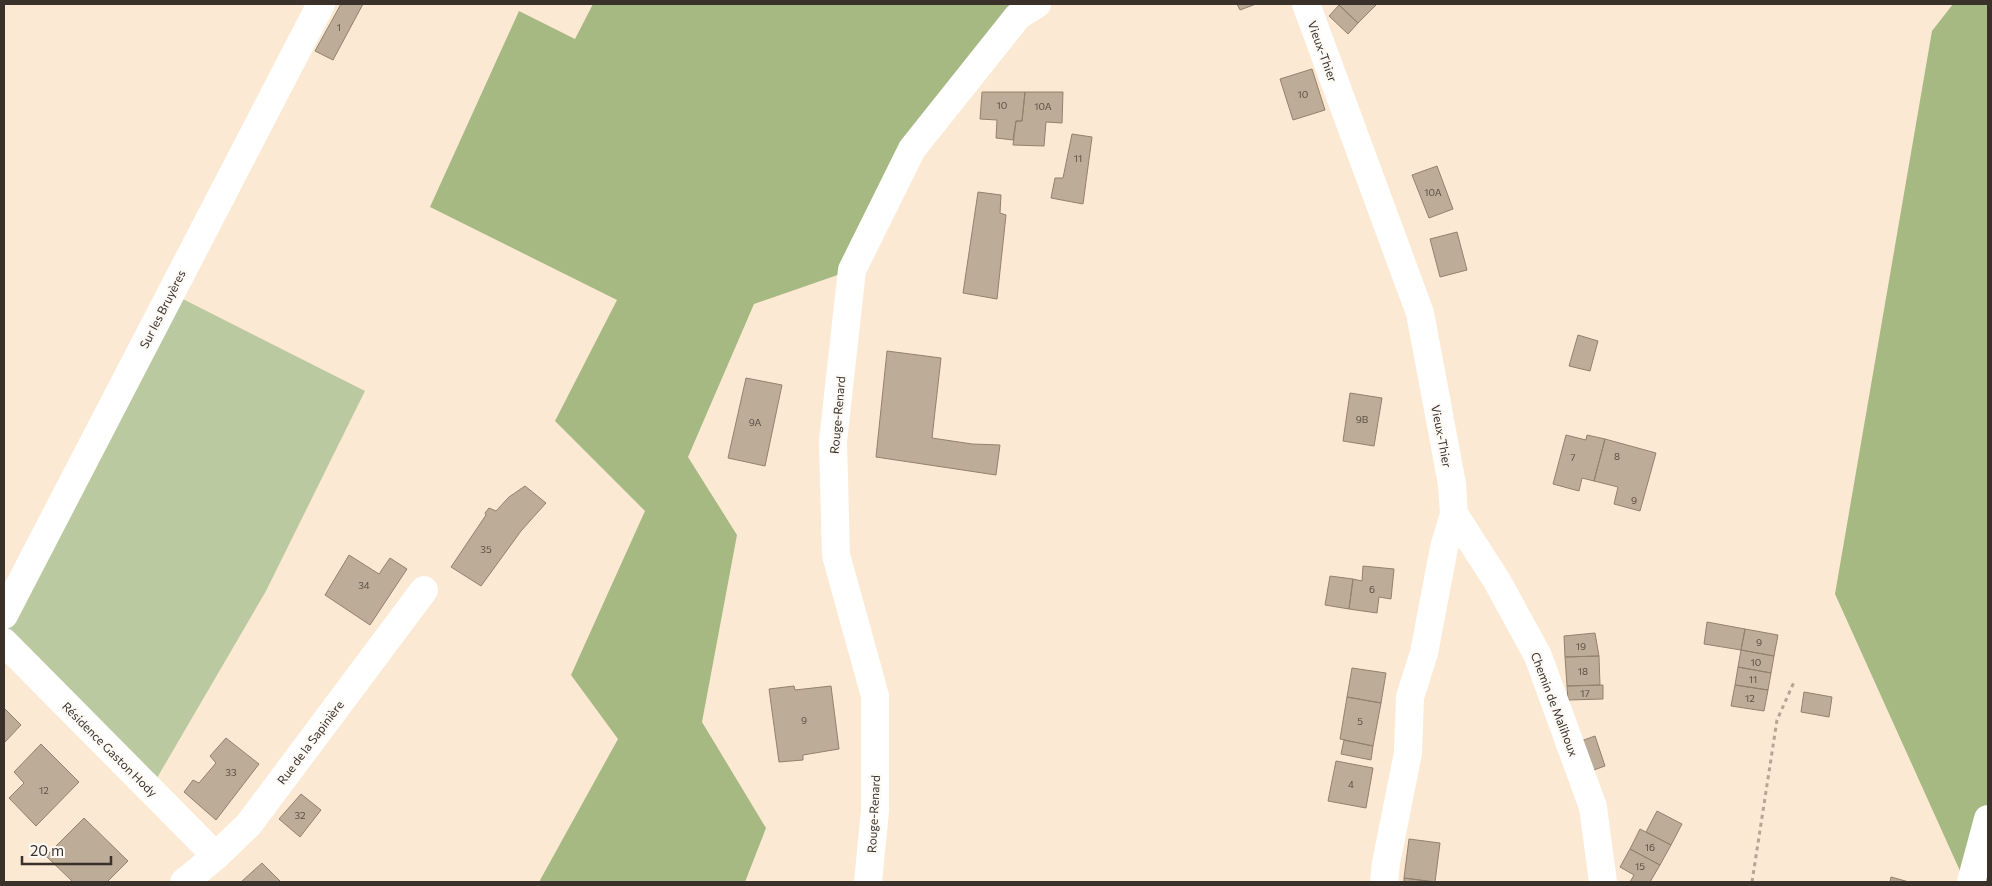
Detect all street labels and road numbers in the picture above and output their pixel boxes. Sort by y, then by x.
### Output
street label: Vieux-Thier [1306,19,1341,84]
street label: Sur les Bruyères [136,268,188,350]
street label: Rouge-Renard [827,375,847,454]
street label: Vieux-Thier [1429,403,1455,469]
street label: Chemin de Malihoux [1529,650,1582,759]
street label: Rue de la Sapinière [274,697,346,787]
street label: Résidence Gaston Hody [60,699,160,799]
street label: Rouge-Renard [864,775,882,853]

